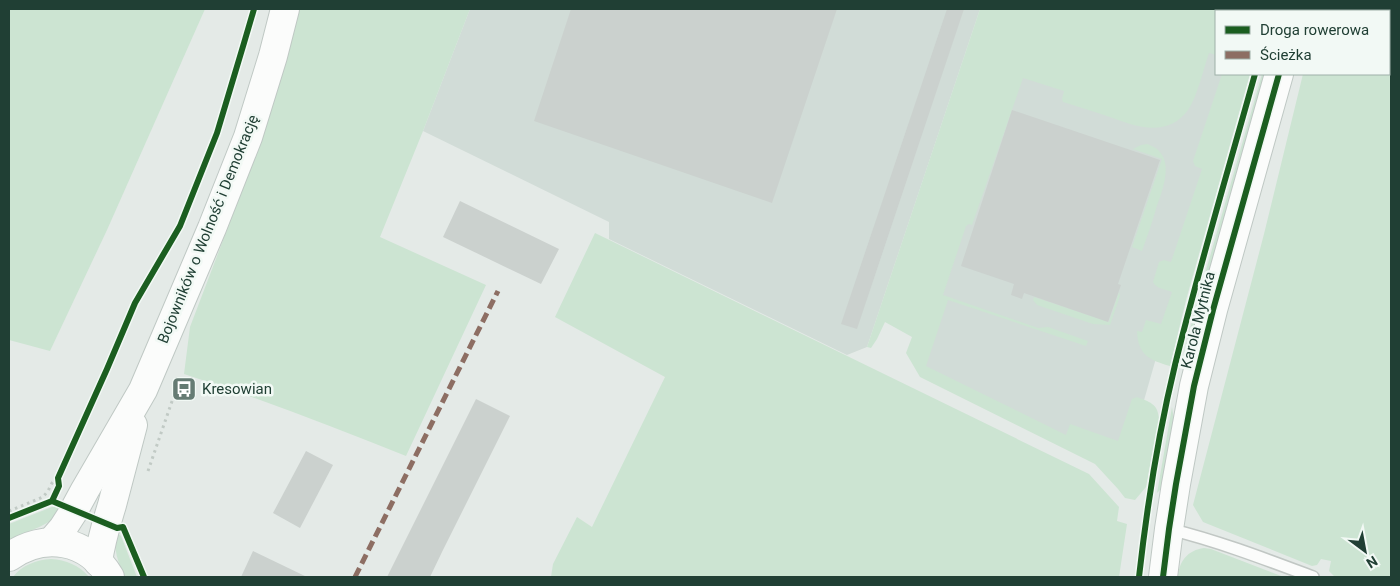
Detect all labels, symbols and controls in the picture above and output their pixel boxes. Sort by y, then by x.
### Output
legend [1215,10,1390,75]
text: Droga rowerowa [1260,21,1369,39]
text: Ścieżka [1260,46,1312,64]
street label: Bojowników o Wolność i Demokrację [154,112,262,346]
street label: Karola Mytnika [1177,270,1219,370]
bus stop icon: Kresowian [171,376,197,402]
place label: Kresowian [202,380,272,398]
north arrow [1340,526,1390,576]
text: N [1363,553,1380,571]

